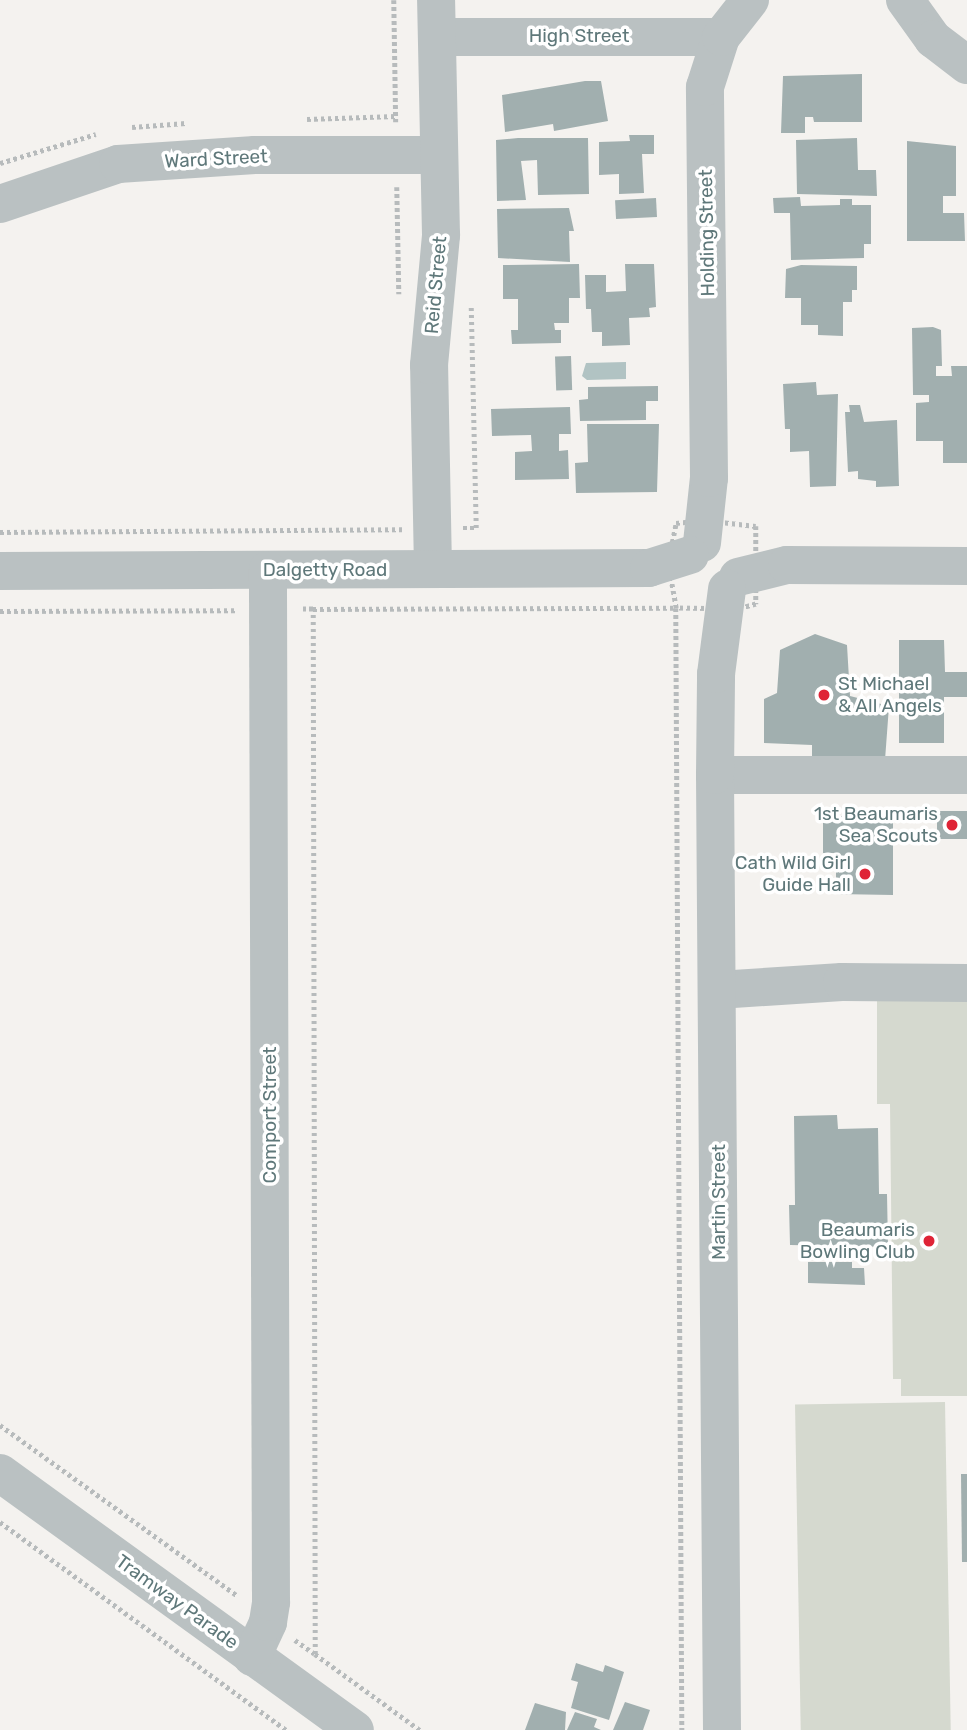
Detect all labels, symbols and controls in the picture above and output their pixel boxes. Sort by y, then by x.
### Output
street label: High Street [529,25,629,47]
street label: Ward Street [164,145,268,173]
street label: Holding Street [694,169,720,297]
street label: Reid Street [420,235,452,335]
street label: Dalgetty Road [262,559,388,581]
place label: St Michael & All Angels [838,673,943,717]
marker: St Michael & All Angels [816,687,832,703]
place label: 1st Beaumaris Sea Scouts [814,803,938,847]
marker: 1st Beaumaris Sea Scouts [944,817,960,833]
place label: Cath Wild Girl Guide Hall [735,852,851,896]
marker: Cath Wild Girl Guide Hall [857,866,873,882]
street label: Comport Street [259,1047,281,1183]
street label: Martin Street [708,1144,730,1260]
place label: Beaumaris Bowling Club [800,1219,915,1263]
marker: Beaumaris Bowling Club [921,1233,937,1249]
street label: Tramway Parade [111,1550,243,1654]

